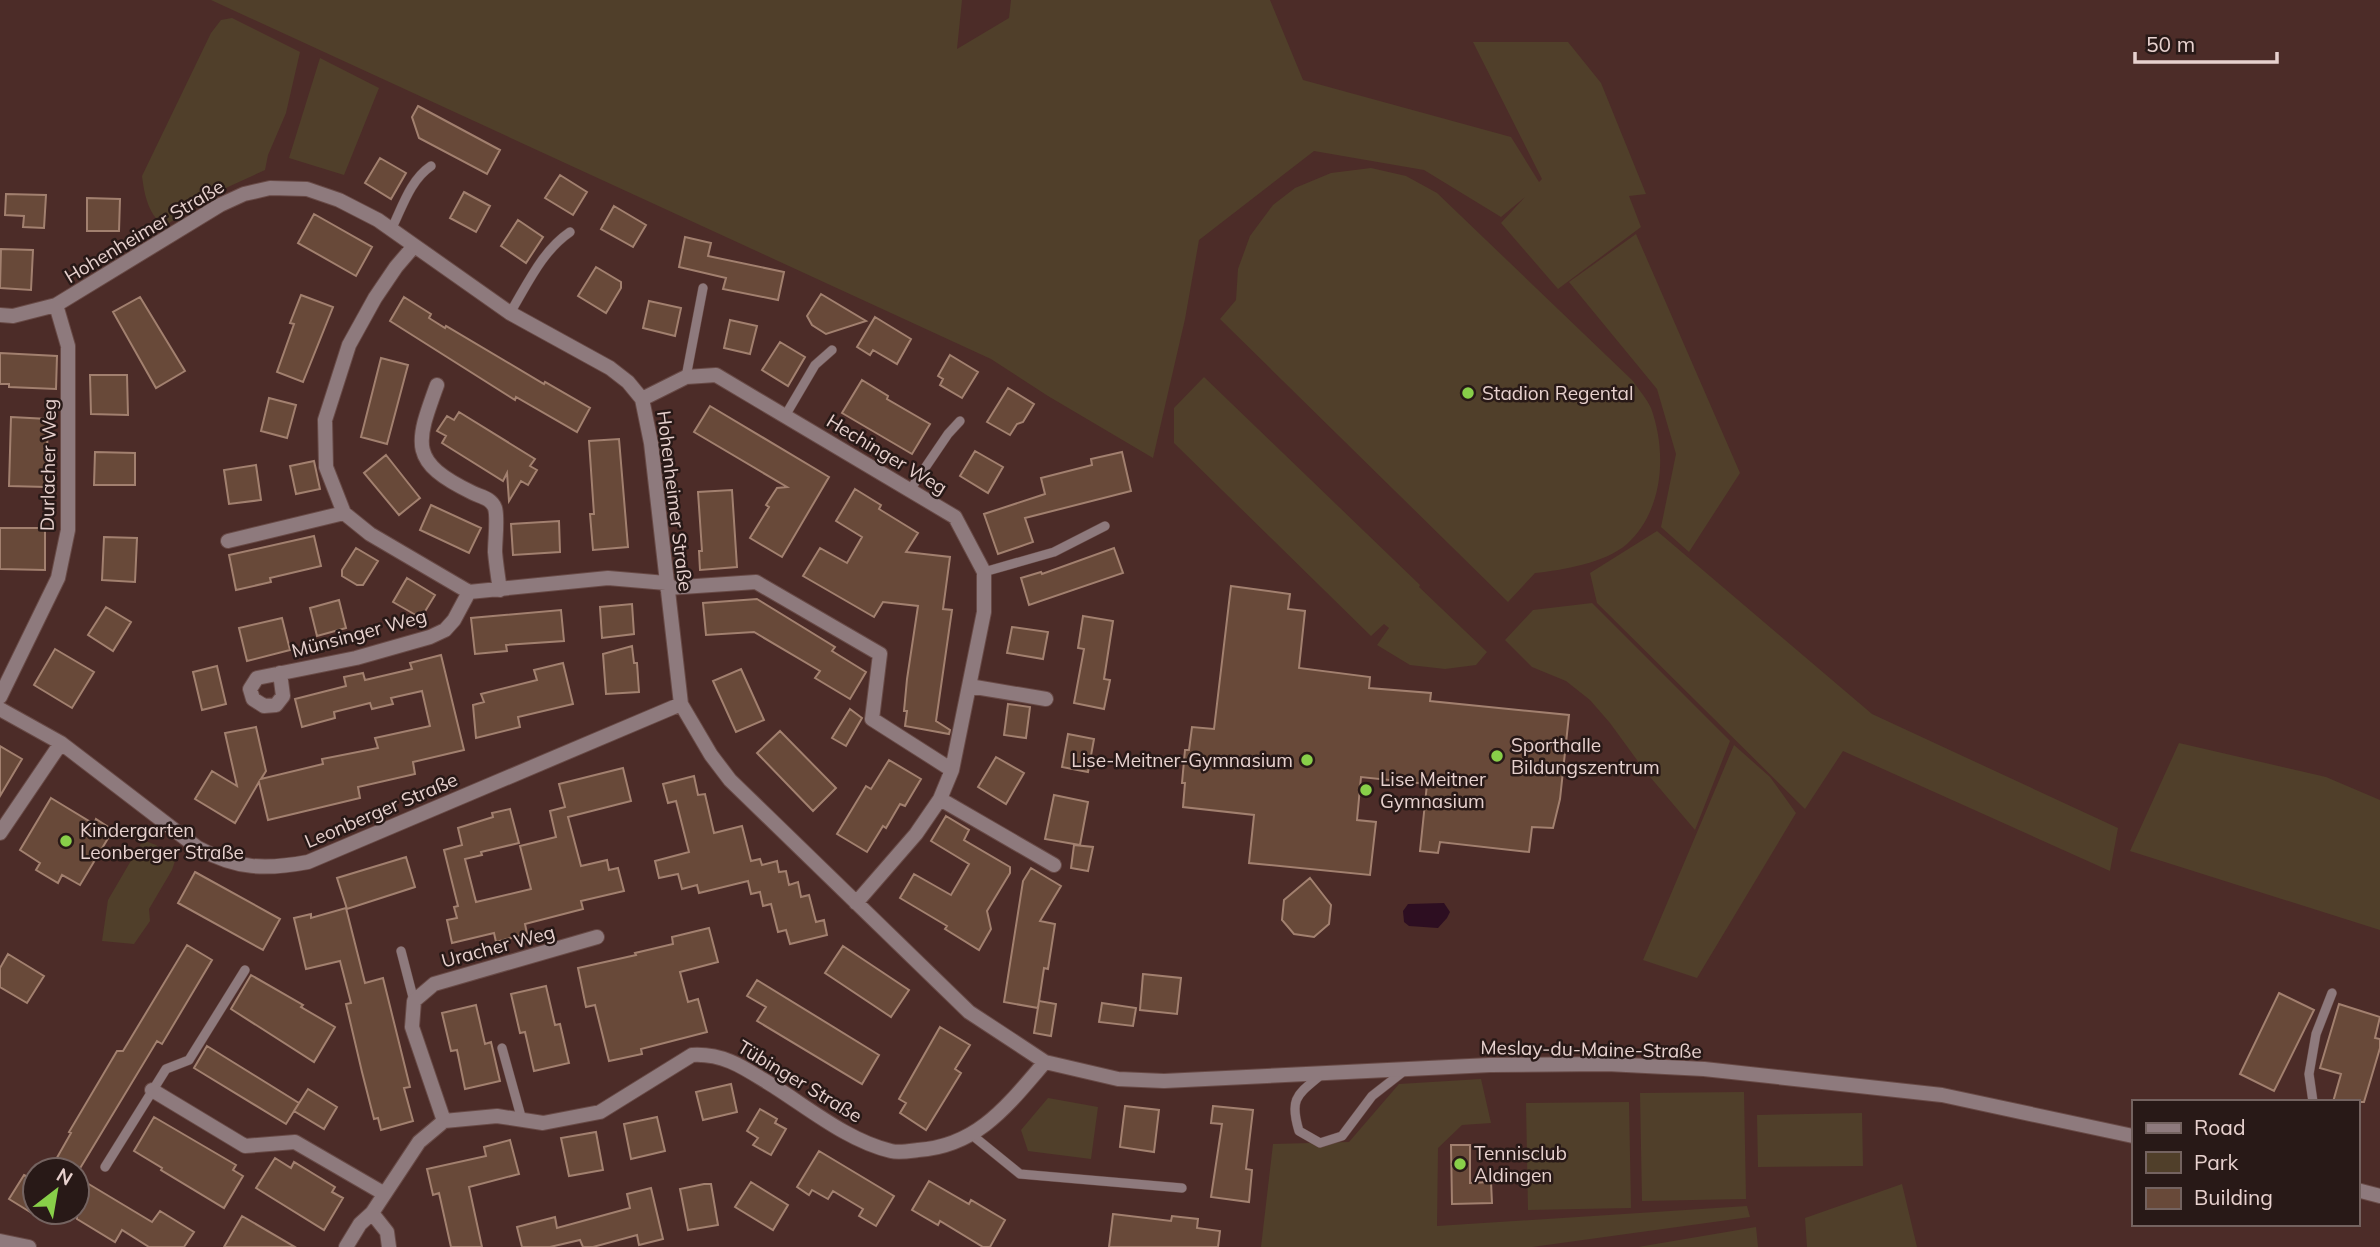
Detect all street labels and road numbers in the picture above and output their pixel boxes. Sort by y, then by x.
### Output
street label: Hohenheimer Straße [60,174,228,288]
street label: Durlacher Weg [35,399,61,531]
street label: Hohenheimer Straße [652,409,698,593]
street label: Hechinger Weg [822,409,952,499]
street label: Münsinger Weg [289,603,429,663]
street label: Leonberger Straße [301,767,461,853]
street label: Uracher Weg [439,919,557,973]
street label: Tübinger Straße [733,1034,867,1128]
street label: Meslay-du-Maine-Straße [1480,1035,1702,1063]

